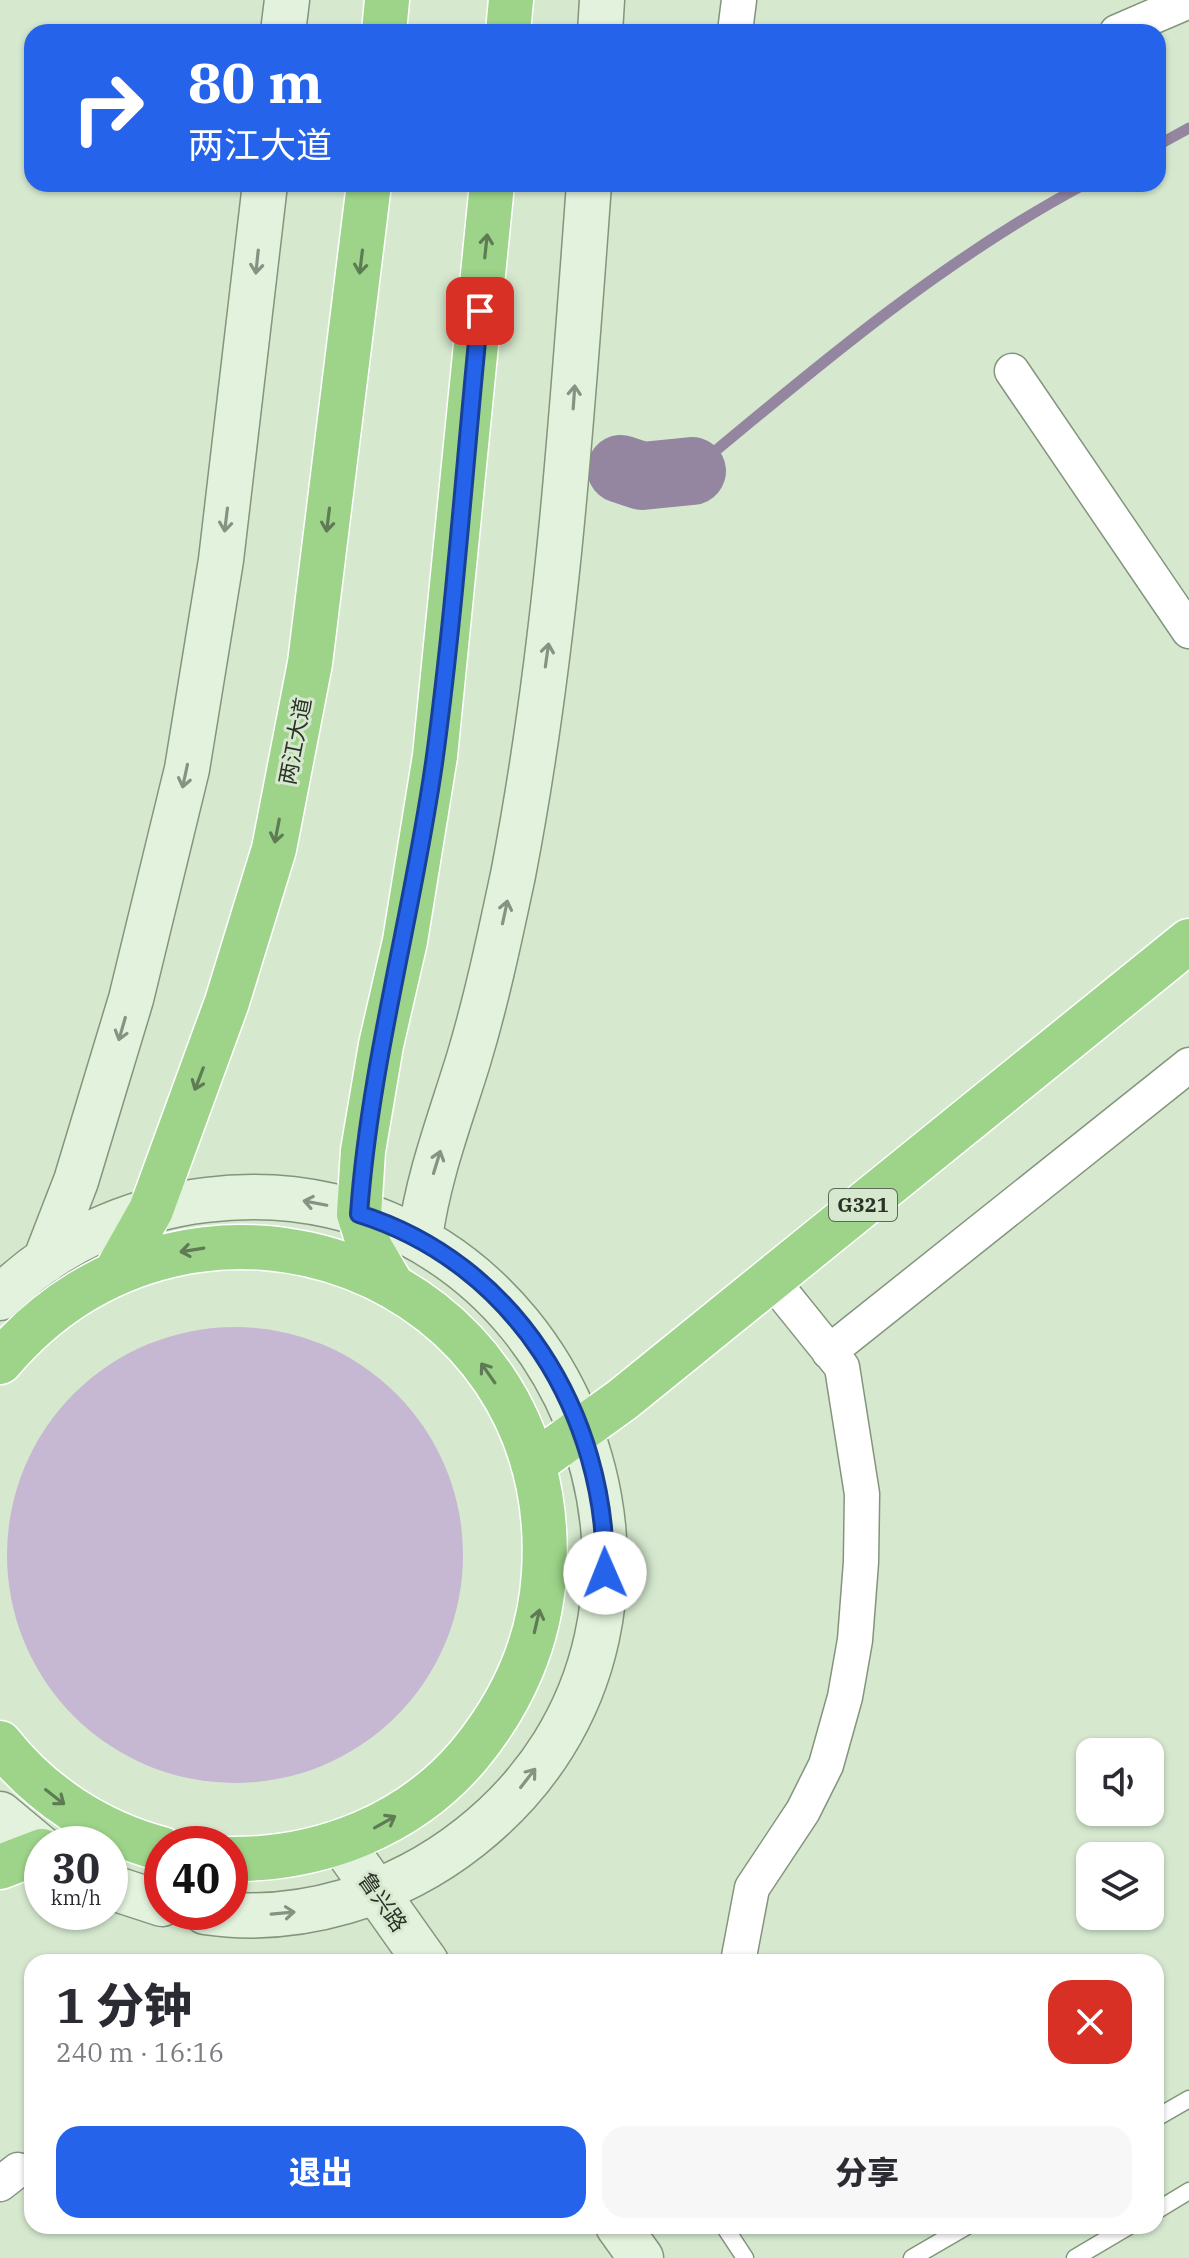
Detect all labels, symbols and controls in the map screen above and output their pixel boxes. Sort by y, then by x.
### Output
text: 80 m [188,46,323,118]
icon: right [56,56,160,160]
text: 两江大道 [188,121,332,168]
one-way arrow [479,233,494,260]
one-way arrow [249,248,264,274]
one-way arrow [353,248,368,274]
pin [446,277,514,345]
icon: arrive [458,289,502,333]
one-way arrow [567,384,582,411]
one-way arrow [219,506,234,533]
one-way arrow [321,506,336,532]
one-way arrow [540,643,555,668]
street label: 两江大道 [272,695,317,787]
one-way arrow [177,763,192,789]
one-way arrow [269,818,284,843]
one-way arrow [498,899,513,925]
one-way arrow [114,1015,129,1041]
one-way arrow [191,1066,205,1091]
one-way arrow [430,1150,445,1176]
road number: G321 [829,1189,897,1221]
one-way arrow [303,1195,328,1210]
one-way arrow [180,1243,206,1258]
one-way arrow [480,1363,496,1385]
position arrow [563,1531,647,1615]
one-way arrow [530,1608,545,1634]
map controls [1076,1738,1164,1930]
button: sound [1076,1738,1164,1826]
one-way arrow [519,1768,537,1789]
one-way arrow [44,1789,65,1806]
one-way arrow [373,1814,397,1829]
speed limit sign: 40 [144,1826,248,1930]
text: 30 [52,1842,100,1894]
button: layers [1076,1842,1164,1930]
street label: 鲁兴路 [353,1866,414,1937]
text: km/h [51,1884,101,1911]
one-way arrow [269,1905,296,1920]
text: 1 分钟 [56,1974,192,2036]
button: close [1048,1980,1132,2064]
text: 240 m · 16:16 [56,2035,224,2069]
button: 退出 [56,2126,586,2218]
button: 分享 [602,2126,1132,2218]

